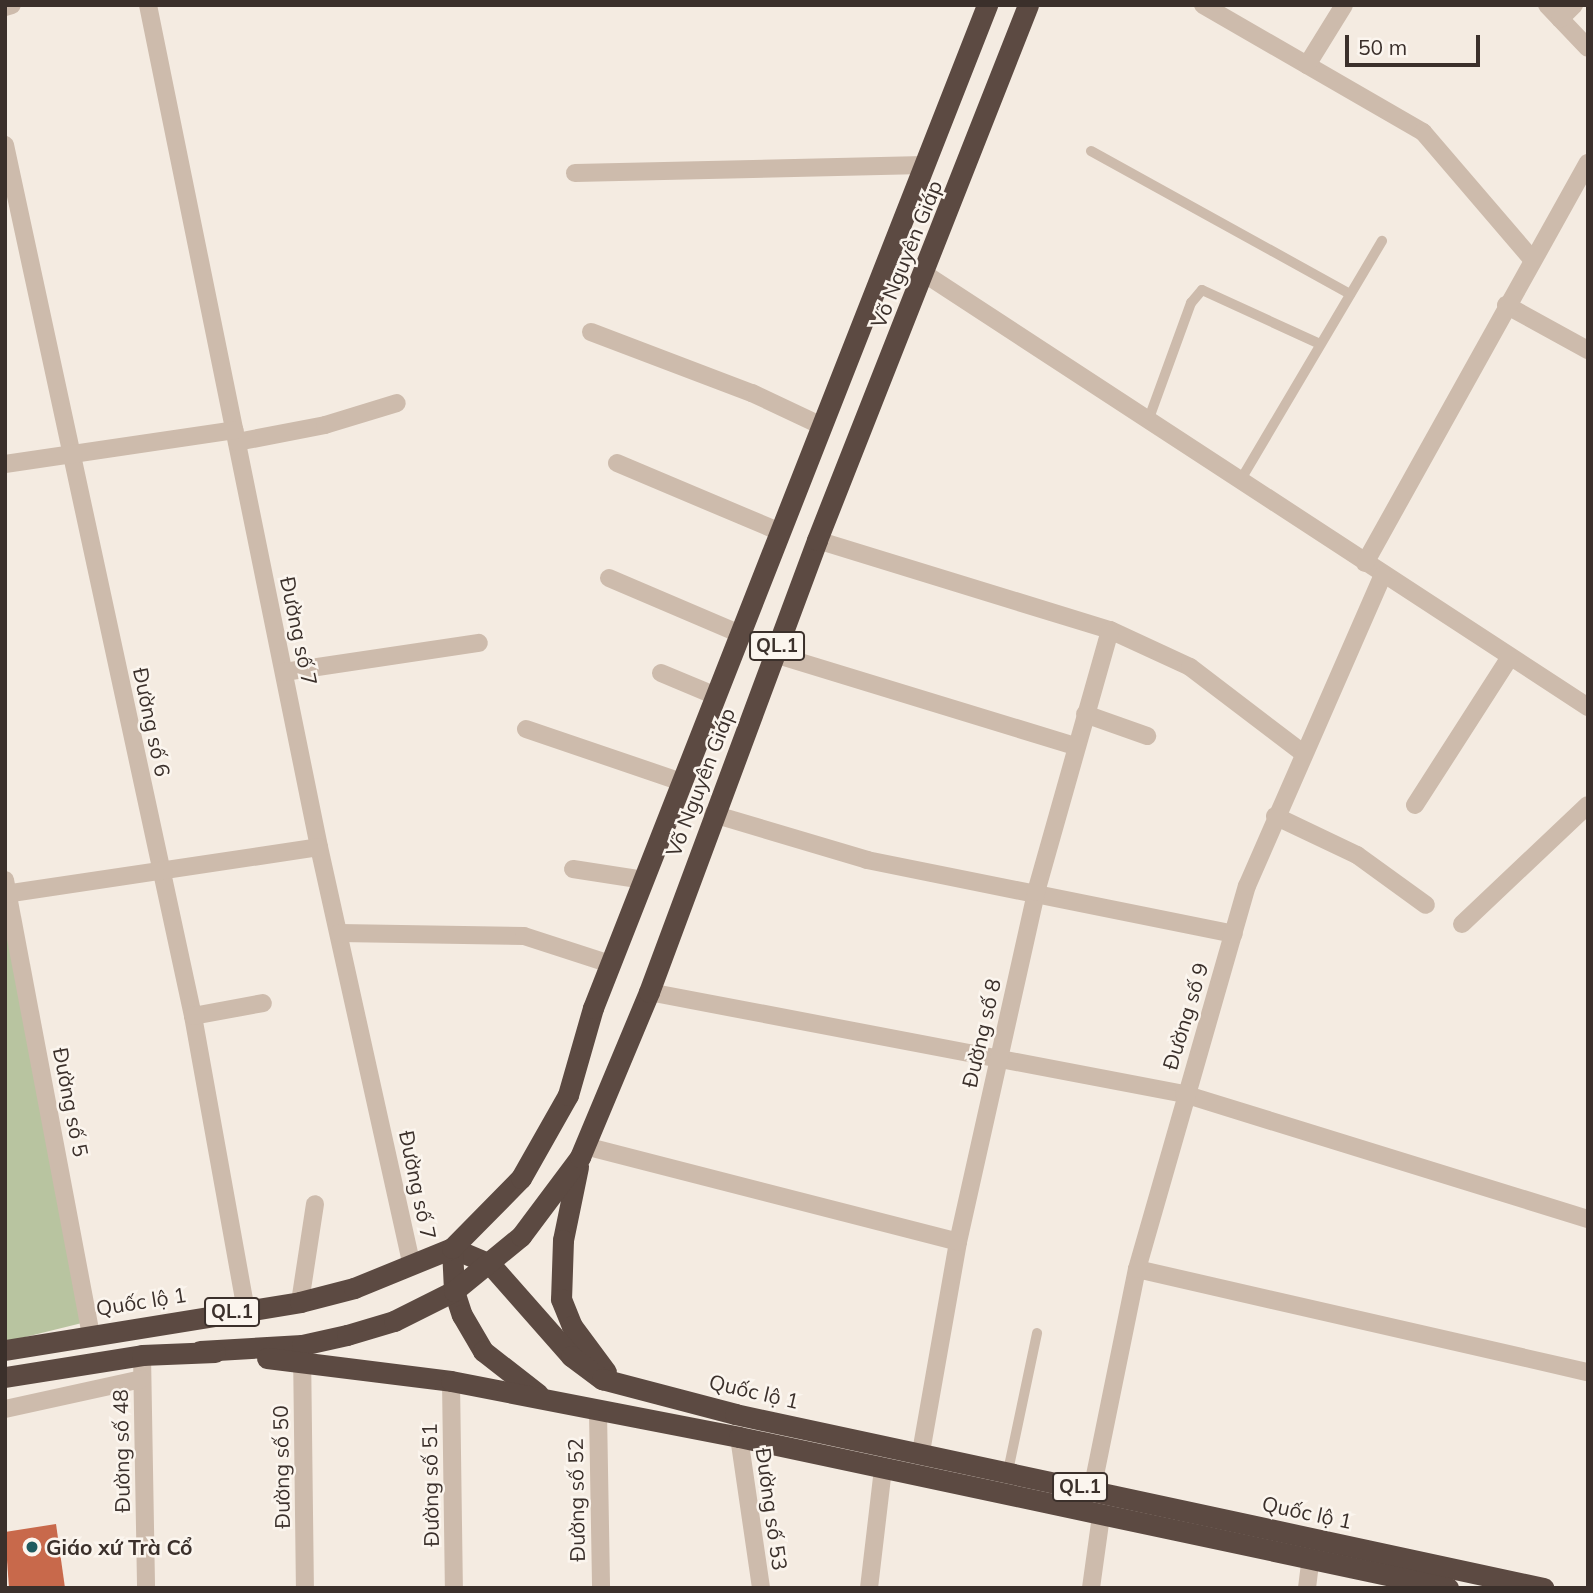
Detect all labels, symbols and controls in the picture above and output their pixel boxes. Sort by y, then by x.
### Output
scale bar [1348,21,1483,65]
text: 50 m [1358,34,1407,60]
street label: Võ Nguyên Giáp [865,176,947,332]
street label: Đường số 7 [275,574,323,688]
road number: QL.1 [749,631,805,662]
street label: Đường số 6 [128,665,176,779]
street label: Võ Nguyên Giáp [660,704,740,860]
street label: Đường số 9 [1157,959,1213,1073]
street label: Đường số 8 [956,976,1006,1090]
street label: Đường số 5 [48,1045,94,1159]
street label: Đường số 7 [394,1128,442,1242]
street label: Quốc lộ 1 [94,1281,188,1321]
road number: QL.1 [204,1296,260,1328]
street label: Quốc lộ 1 [707,1368,801,1414]
street label: Đường số 48 [107,1389,135,1513]
street label: Đường số 50 [267,1405,295,1529]
street label: Đường số 51 [416,1423,444,1547]
street label: Đường số 52 [562,1438,590,1562]
street label: Đường số 53 [751,1446,793,1572]
road number: QL.1 [1052,1471,1108,1502]
street label: Quốc lộ 1 [1260,1490,1354,1534]
place label: Giáo xứ Trà Cổ [46,1534,192,1560]
marker: Giáo xứ Trà Cổ [24,1539,40,1555]

